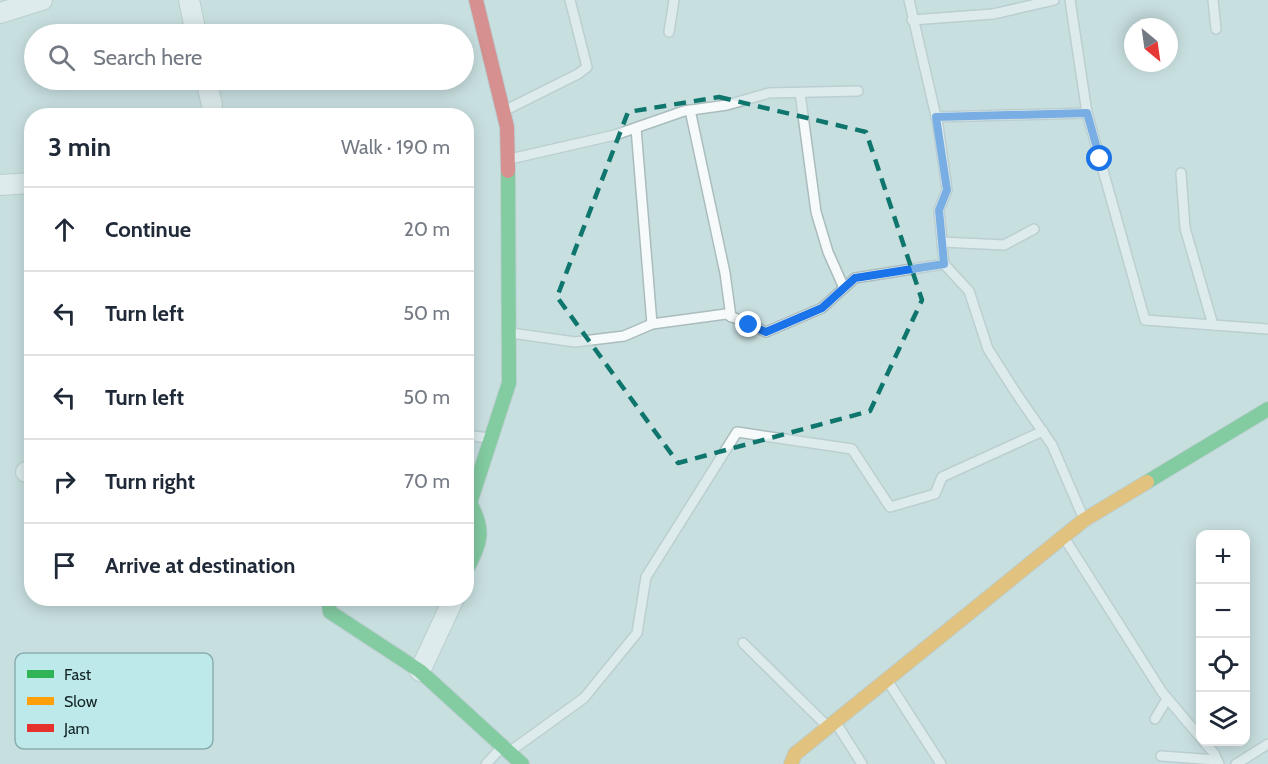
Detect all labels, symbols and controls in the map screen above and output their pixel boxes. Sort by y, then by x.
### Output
north arrow [1124,18,1178,72]
search box [24,24,474,90]
icon: search [45,41,78,74]
text: Search here [93,44,202,71]
text: 3 min [48,131,111,163]
text: Walk · 190 m [341,135,450,159]
route start [1086,145,1112,171]
icon: ahead [48,213,81,246]
text: Continue [105,216,191,243]
text: 20 m [404,217,450,241]
icon: left [48,297,81,330]
text: Turn left [105,300,184,327]
text: 50 m [403,301,450,325]
route end [735,311,761,337]
icon: left [48,381,81,414]
text: Turn left [105,384,184,411]
text: 50 m [403,385,450,409]
icon: right [48,465,81,498]
text: Turn right [105,468,195,495]
text: 70 m [404,469,450,493]
map controls [1196,530,1250,746]
button: + [1196,530,1250,584]
icon: arrive [48,549,81,582]
text: Arrive at destination [105,552,295,579]
button: − [1196,584,1250,638]
button: locate [1196,638,1250,692]
legend [15,653,213,749]
text: Fast [64,665,92,684]
text: Slow [64,692,98,711]
button: layers [1196,692,1250,746]
text: Jam [63,719,90,738]

